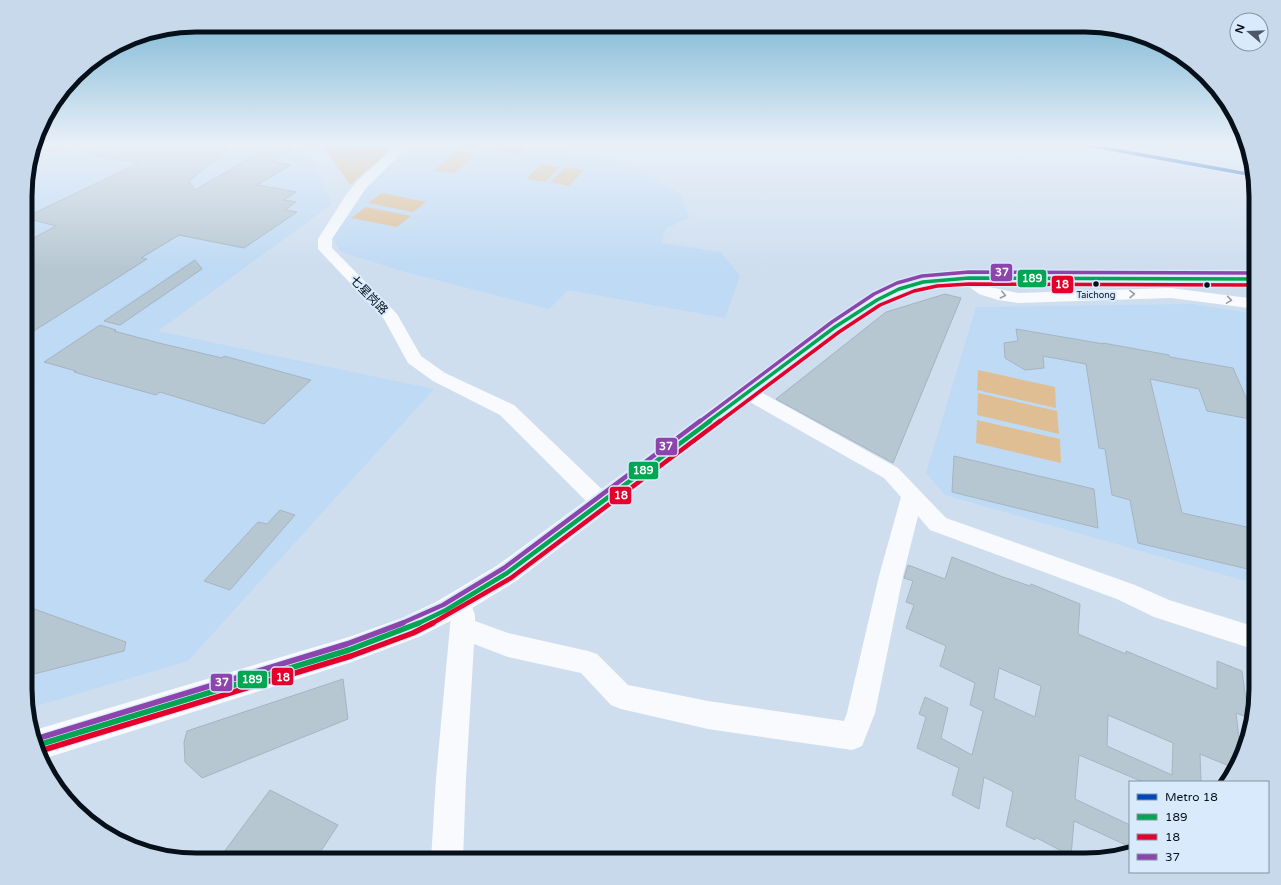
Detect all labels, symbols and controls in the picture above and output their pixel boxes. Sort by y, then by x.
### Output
north arrow [1229,12,1269,52]
text: N [1232,23,1248,35]
line badge: 37 [990,263,1013,282]
text: 37 [995,266,1009,279]
line badge: 189 [1017,269,1047,288]
text: 189 [1022,272,1042,285]
street label: 七星岗路 [347,273,391,317]
line badge: 18 [1051,275,1074,294]
text: 18 [1055,278,1069,291]
marker: Taichong [1091,279,1101,289]
unlabelled marker [1202,280,1212,290]
one-way arrow [1129,289,1135,298]
one-way arrow [999,290,1006,299]
place label: Taichong [1077,290,1115,301]
one-way arrow [1226,295,1232,303]
line badge: 37 [655,437,678,456]
text: 37 [659,440,673,453]
line badge: 189 [628,461,659,480]
text: 189 [633,464,653,477]
line badge: 18 [609,486,632,505]
text: 18 [614,489,628,502]
line badge: 18 [271,667,294,686]
line badge: 189 [237,670,268,689]
text: 18 [276,671,290,684]
line badge: 37 [210,673,233,692]
text: 189 [242,673,262,686]
text: 37 [215,676,229,689]
legend [1129,781,1269,873]
text: Metro 18 [1165,790,1218,804]
text: 189 [1165,810,1188,824]
text: 18 [1165,830,1180,844]
text: 37 [1165,850,1180,864]

